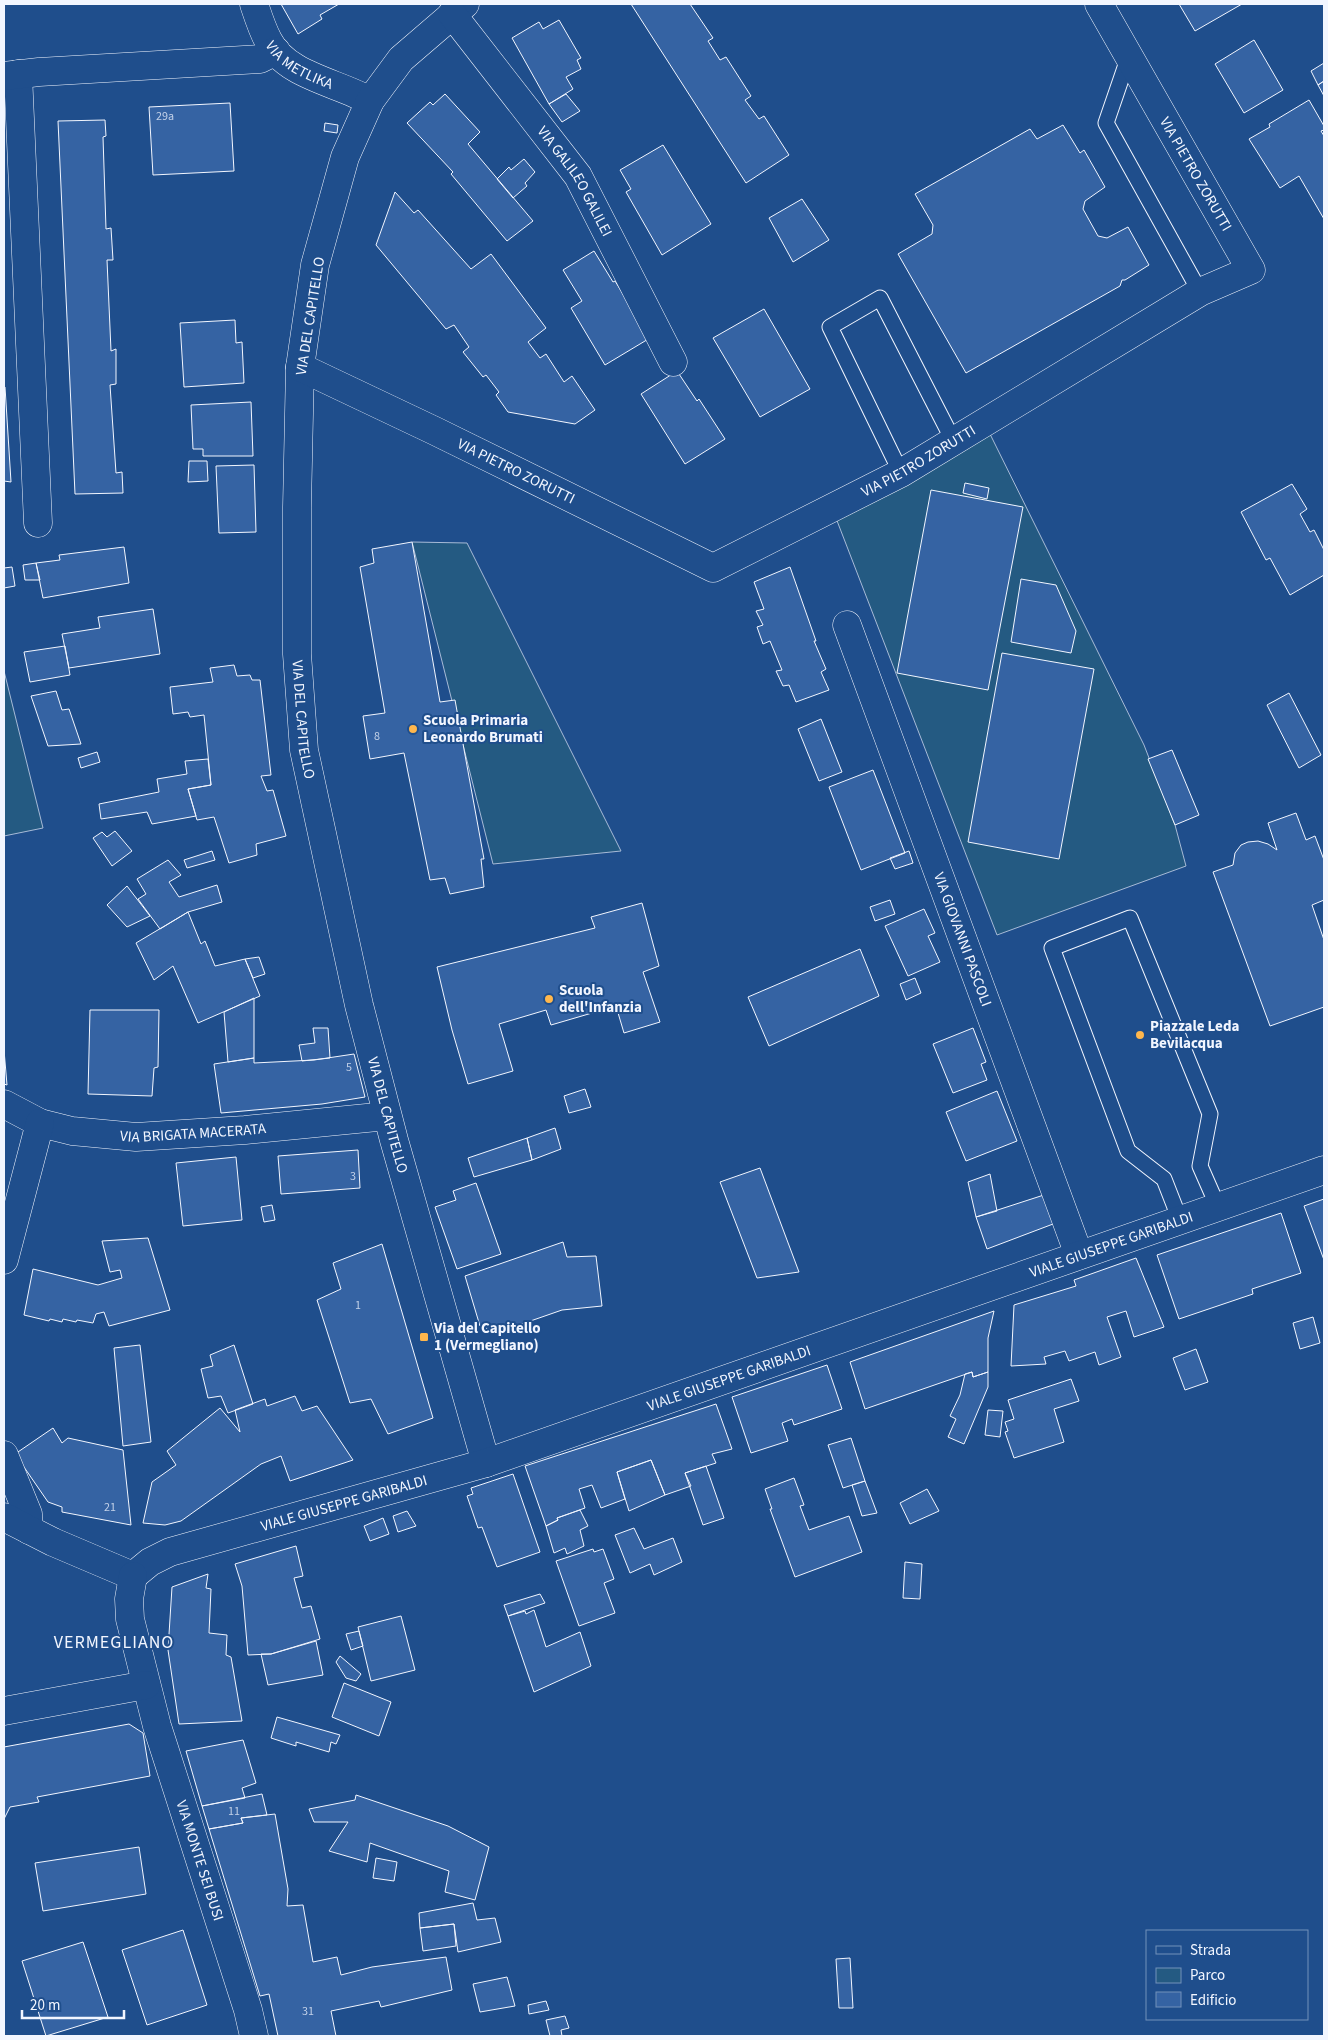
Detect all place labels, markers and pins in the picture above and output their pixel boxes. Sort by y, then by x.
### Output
place label: Scuola Primaria Leonardo Brumati [423,710,543,748]
marker: Scuola Primaria Leonardo Brumati [407,723,419,735]
place label: Scuola dell'Infanzia [559,980,642,1018]
marker: Scuola dell'Infanzia [543,993,555,1005]
place label: Piazzale Leda Bevilacqua [1150,1016,1239,1054]
marker: Piazzale Leda Bevilacqua [1134,1029,1146,1041]
place label: Via del Capitello 1 (Vermegliano) [433,1318,541,1356]
marker: Via del Capitello 1 (Vermegliano) [418,1331,430,1343]

